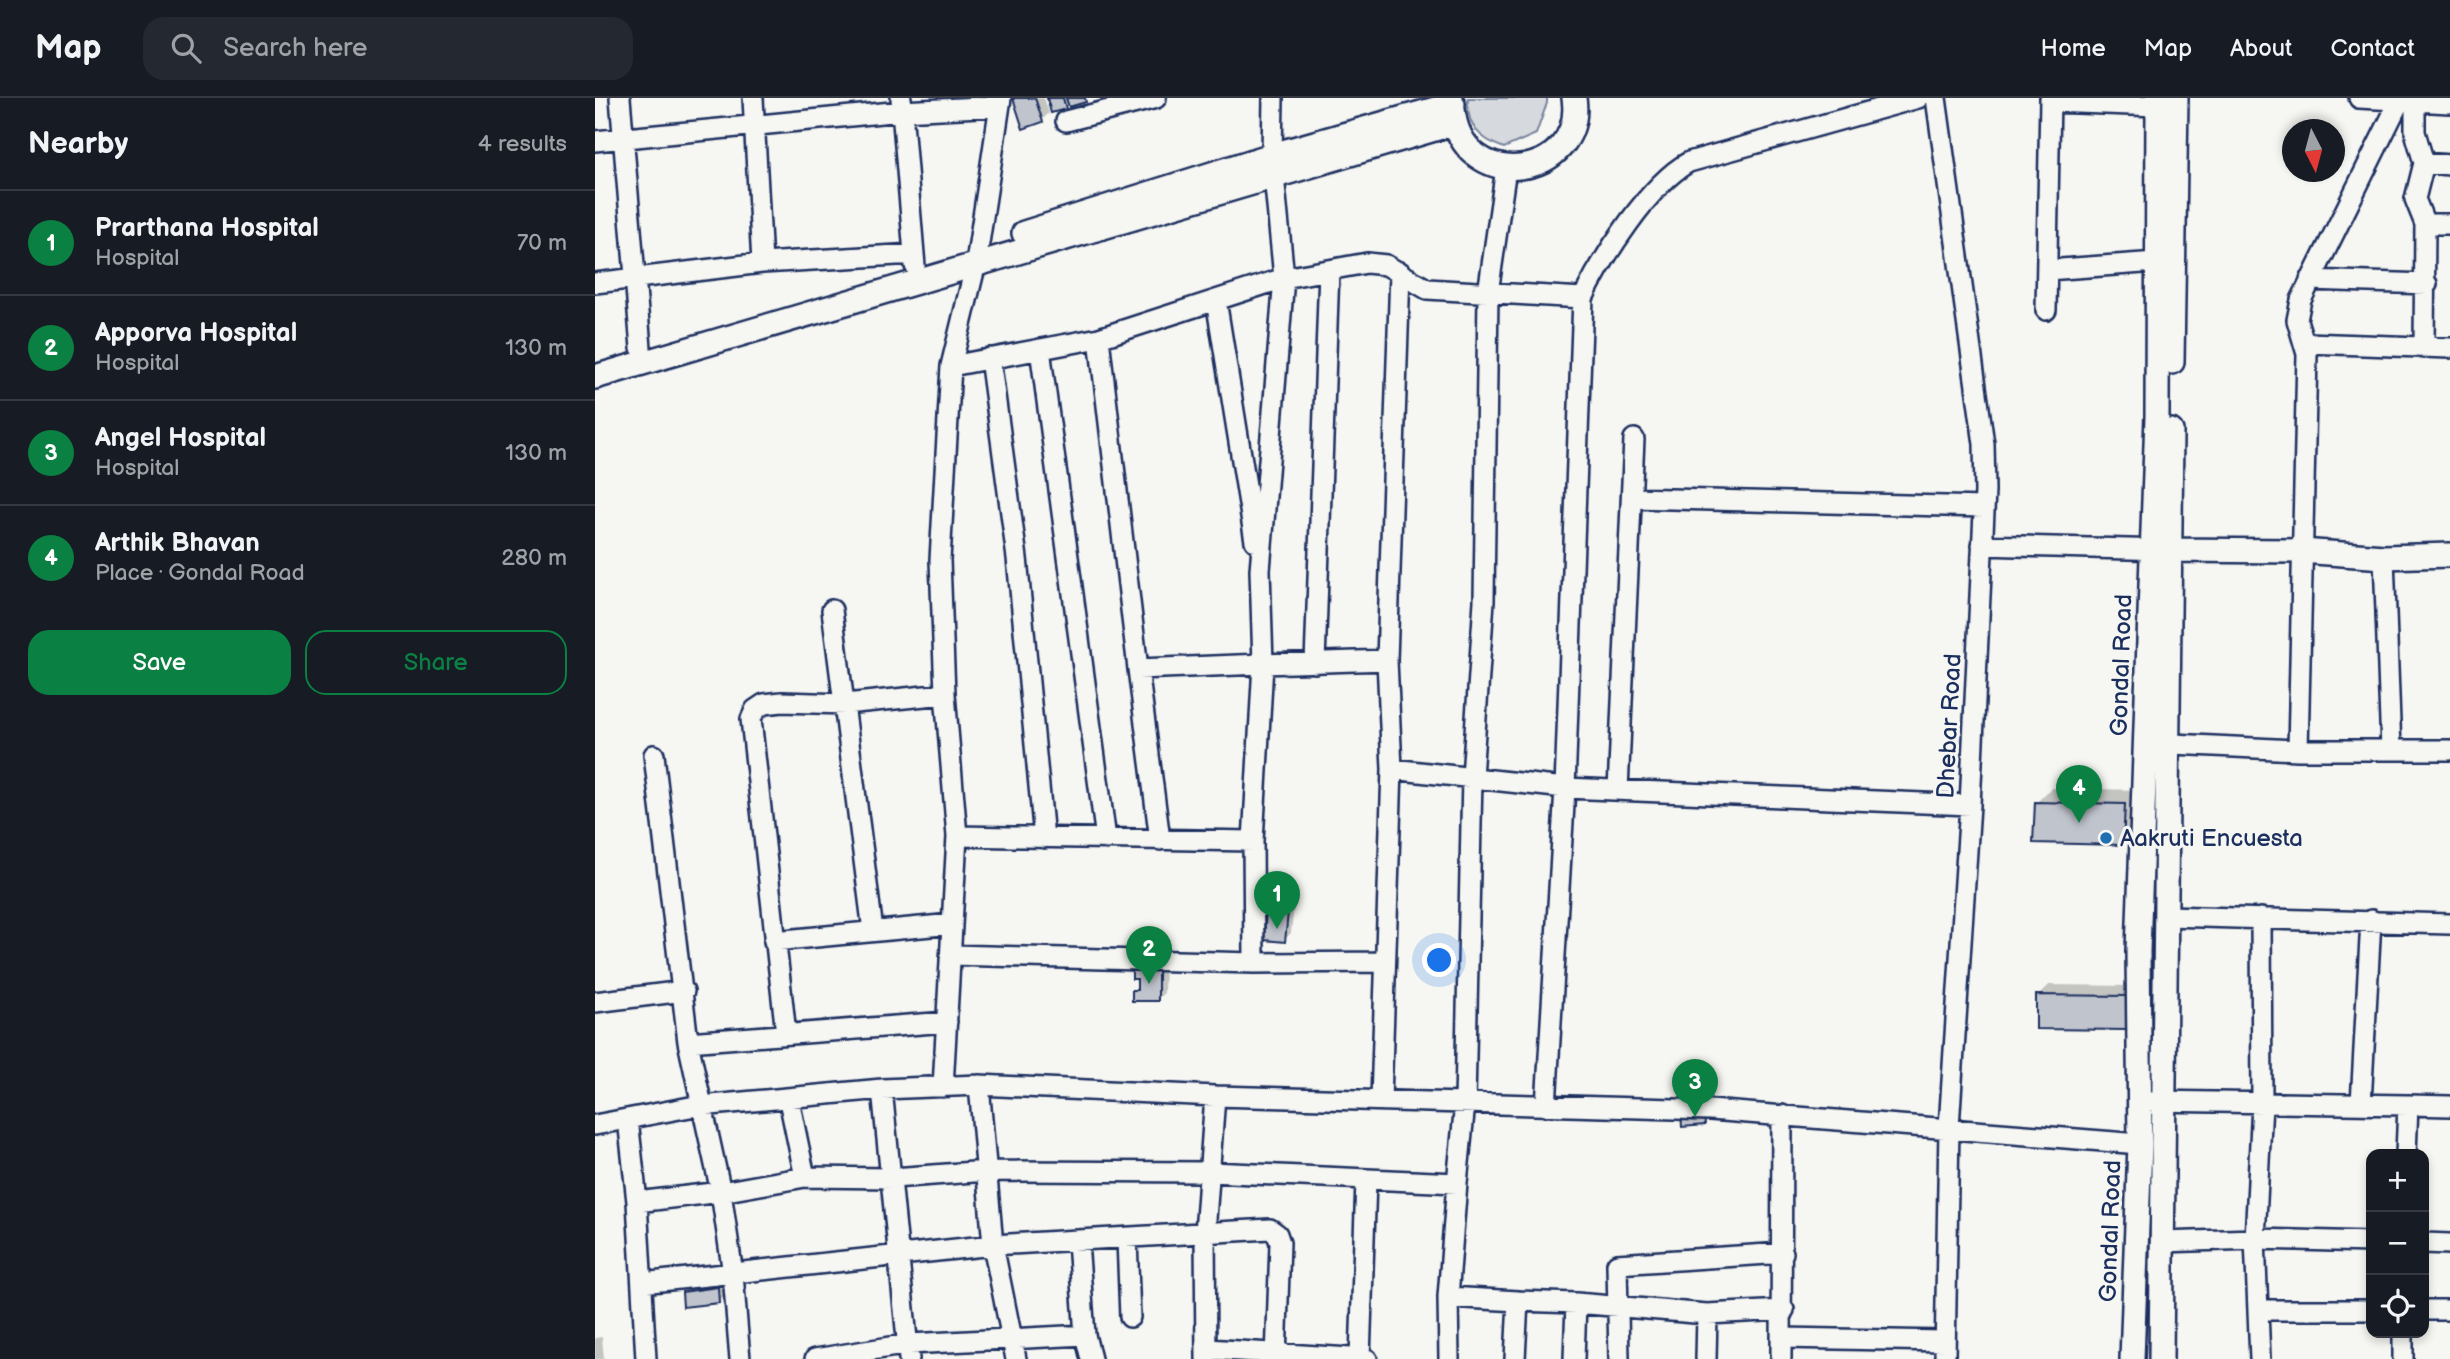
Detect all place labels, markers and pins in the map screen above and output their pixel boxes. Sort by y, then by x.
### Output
pin: 4 [2056,765,2102,823]
place label: Aakruti Encuesta [2120,824,2303,853]
marker: Aakruti Encuesta [2098,830,2114,846]
pin: 1 [1254,871,1300,929]
pin: 2 [1126,926,1172,984]
pin: 3 [1672,1059,1718,1117]

